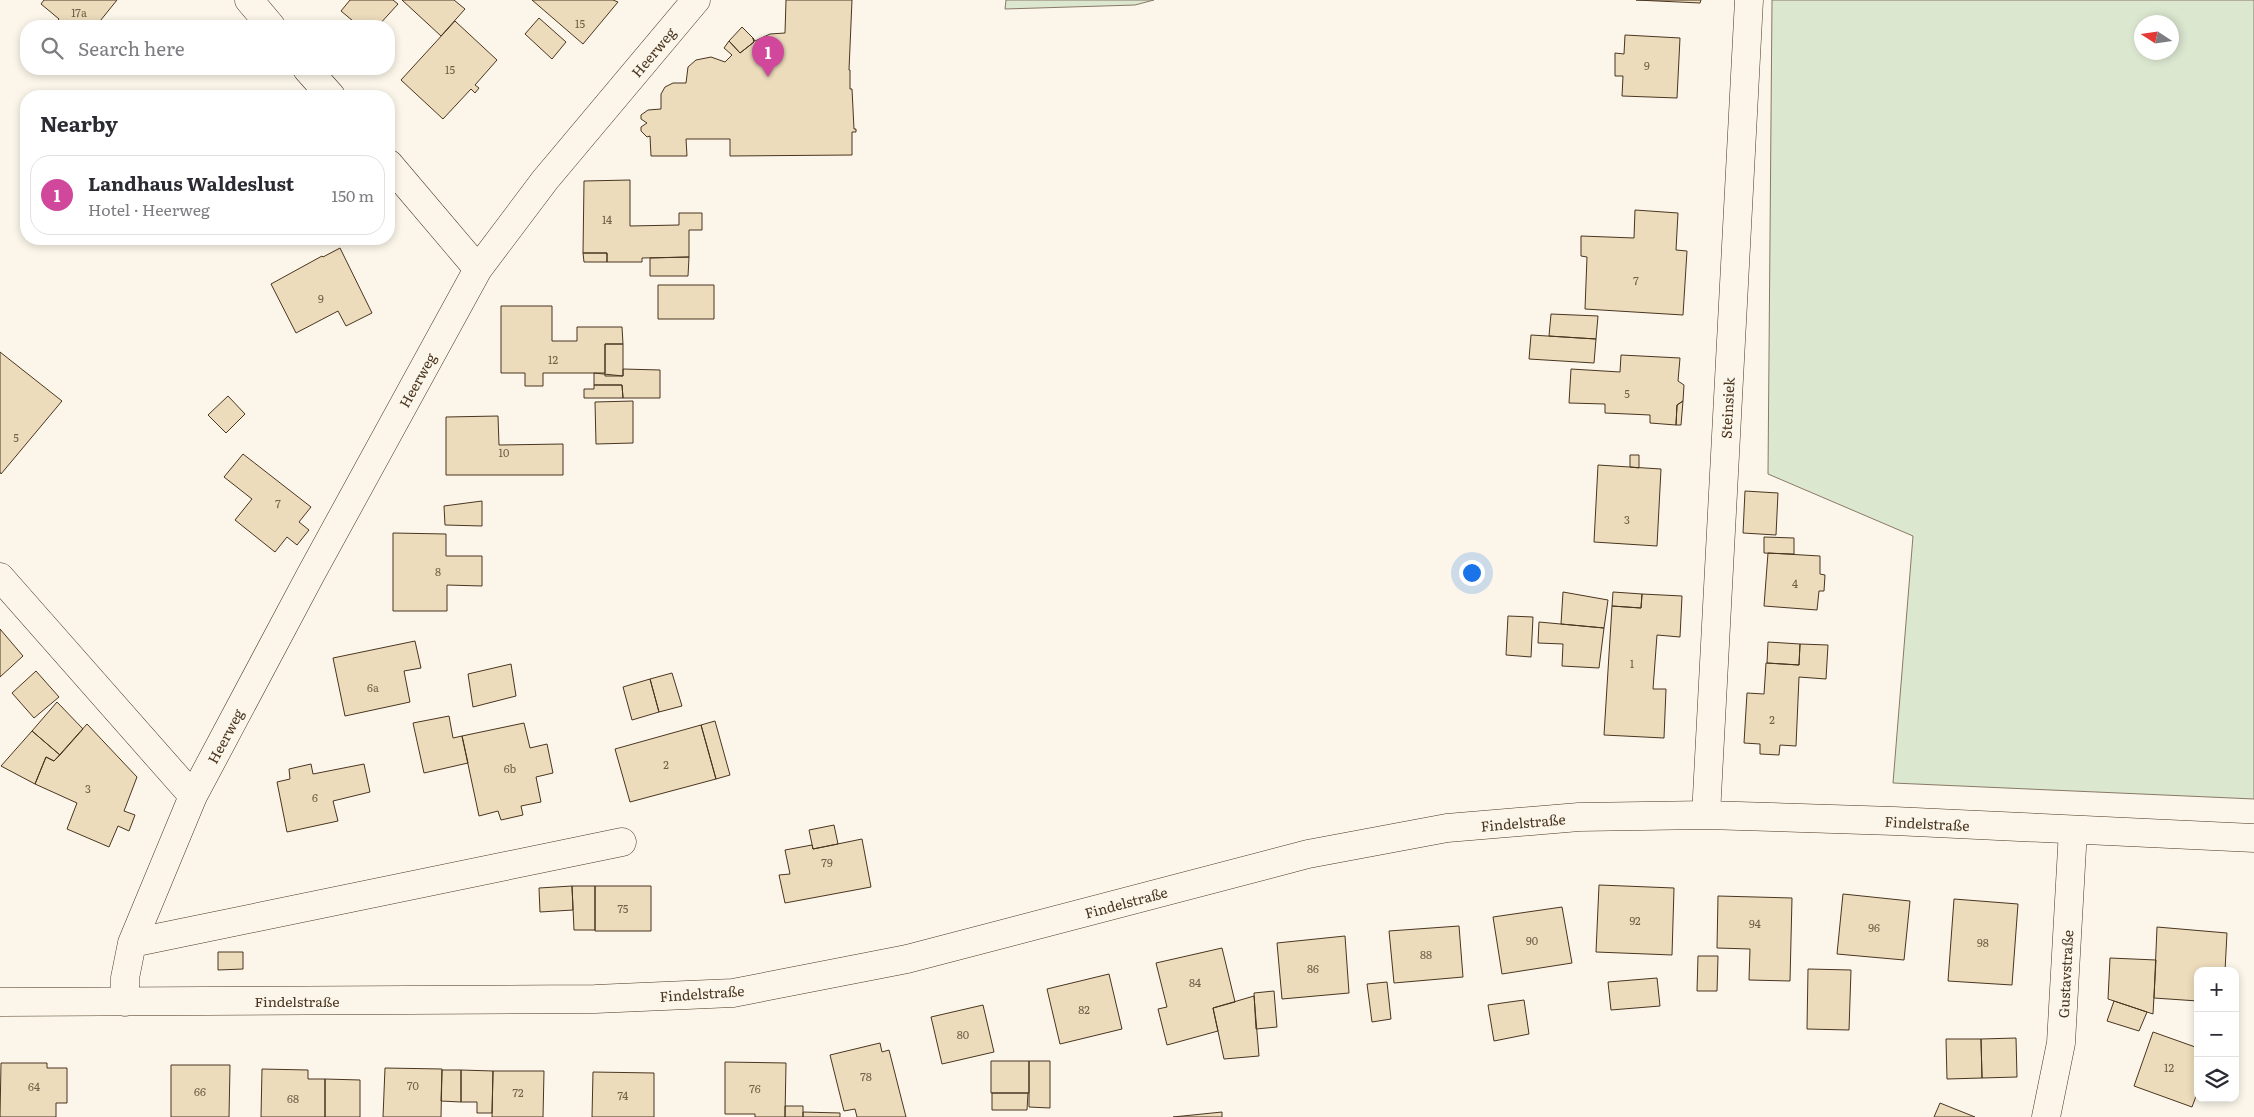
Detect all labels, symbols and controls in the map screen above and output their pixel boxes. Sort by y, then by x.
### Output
house number: 17a [71,4,87,20]
house number: 15 [575,15,585,31]
north arrow [2134,15,2179,60]
search box [20,20,395,75]
street label: Heerweg [626,23,680,81]
icon: search [38,34,66,62]
text: Search here [78,34,185,62]
pin: 1 [752,36,784,77]
house number: 9 [1644,57,1650,73]
house number: 15 [445,61,455,77]
text: Nearby [40,107,118,138]
text: Landhaus Waldeslust [88,169,294,197]
text: 1 [54,183,60,207]
text: 150 m [331,183,374,207]
text: Hotel · Heerweg [88,197,210,221]
house number: 14 [602,211,612,227]
house number: 7 [1633,272,1639,288]
house number: 9 [318,290,324,306]
street label: Heerweg [394,349,440,411]
house number: 12 [548,351,558,367]
street label: Steinsiek [1715,376,1739,439]
house number: 5 [1624,385,1630,401]
house number: 5 [13,429,19,445]
house number: 10 [499,444,509,460]
house number: 7 [275,495,281,511]
house number: 3 [1624,511,1630,527]
your location [1459,560,1485,586]
house number: 8 [435,563,441,579]
house number: 4 [1792,575,1798,591]
house number: 1 [1630,655,1635,671]
house number: 6a [367,679,379,695]
street label: Heerweg [202,705,248,767]
house number: 2 [1769,711,1775,727]
house number: 2 [663,756,669,772]
house number: 6b [504,760,517,776]
house number: 3 [85,780,91,796]
house number: 6 [312,789,318,805]
street label: Findelstraße [1480,808,1566,836]
street label: Findelstraße [1884,811,1970,835]
house number: 79 [821,854,833,870]
street label: Findelstraße [1082,881,1170,923]
house number: 75 [618,900,629,916]
house number: 92 [1629,912,1641,928]
house number: 94 [1749,915,1761,931]
house number: 96 [1868,919,1880,935]
street label: Gustavstraße [2053,929,2077,1019]
house number: 90 [1526,932,1538,948]
house number: 98 [1977,934,1989,950]
house number: 88 [1420,946,1432,962]
house number: 86 [1307,960,1319,976]
map controls [2194,967,2239,1102]
button: + [2194,967,2239,1012]
house number: 84 [1189,974,1201,990]
street label: Findelstraße [659,980,745,1006]
street label: Findelstraße [254,991,340,1011]
house number: 82 [1078,1001,1090,1017]
button: − [2194,1012,2239,1057]
house number: 80 [957,1026,969,1042]
button: layers [2194,1057,2239,1102]
house number: 12 [2164,1059,2174,1075]
house number: 78 [860,1068,872,1084]
house number: 70 [407,1077,419,1093]
house number: 64 [28,1078,40,1094]
house number: 76 [749,1080,761,1096]
house number: 66 [194,1083,206,1099]
house number: 72 [512,1084,524,1100]
house number: 74 [618,1087,628,1103]
house number: 68 [287,1090,299,1106]

